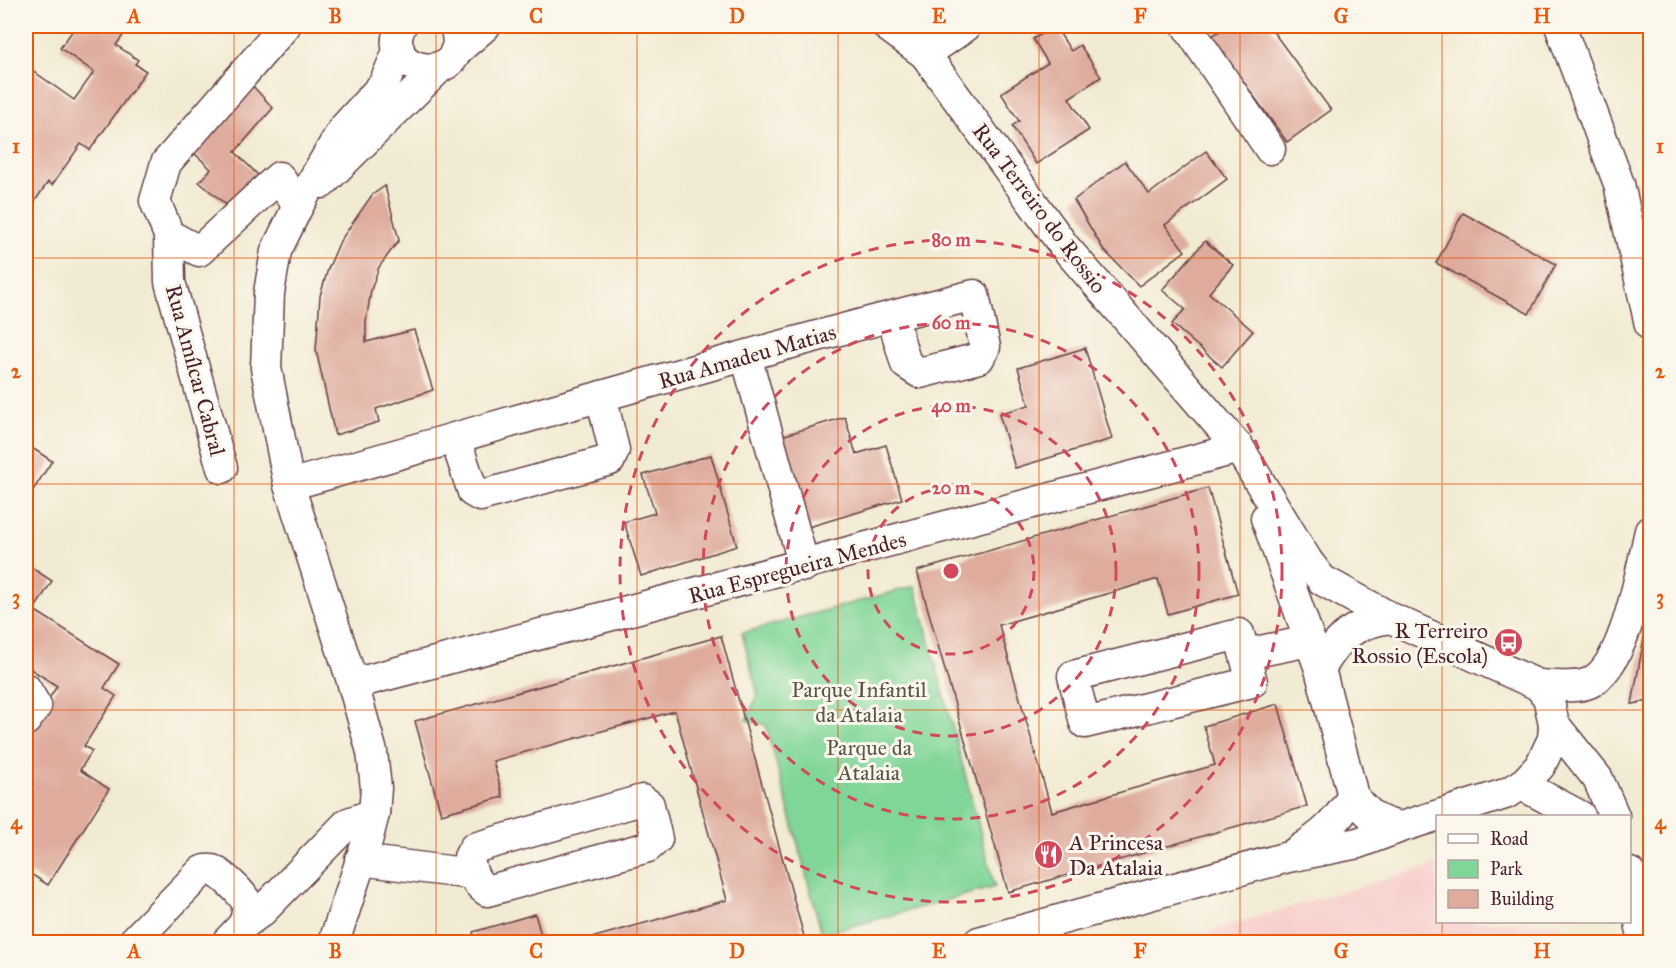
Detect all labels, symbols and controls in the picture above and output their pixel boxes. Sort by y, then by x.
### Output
text: A [125,4,141,28]
text: B [328,4,342,28]
text: C [529,4,543,28]
text: D [729,4,745,28]
text: E [932,4,947,28]
text: F [1133,4,1147,28]
text: G [1334,4,1349,28]
text: H [1533,4,1551,28]
street label: Rua Terreiro do Rossio [967,118,1112,299]
text: 1 [12,134,20,158]
text: 1 [1656,134,1664,158]
text: 80 m [931,229,971,251]
street label: Rua Amílcar Cabral [160,282,231,459]
text: 60 m [932,312,971,334]
street label: Rua Amadeu Matias [655,318,839,395]
text: 2 [11,359,22,383]
text: 2 [1655,359,1666,383]
text: 40 m [931,395,972,418]
text: 20 m [932,477,971,499]
street label: Rua Espregueira Mendes [685,525,909,610]
centre of rings [941,561,961,581]
text: 3 [12,585,20,610]
text: 3 [1656,585,1664,610]
place label: R Terreiro Rossio (Escola) [1352,617,1488,669]
bus stop icon: R Terreiro Rossio (Escola) [1493,627,1525,659]
park label: Parque Infantil da Atalaia [791,676,927,728]
park label: Parque da Atalaia [826,734,913,786]
text: 4 [10,810,22,835]
text: 4 [1654,810,1666,835]
legend [1436,815,1631,923]
text: Road [1490,828,1528,850]
place label: A Princesa Da Atalaia [1068,829,1164,881]
restaurant icon: A Princesa Da Atalaia [1032,839,1064,871]
text: Park [1490,858,1523,880]
text: Building [1490,888,1554,911]
text: A [125,939,141,963]
text: B [328,939,342,963]
text: C [529,939,543,963]
text: D [729,939,745,963]
text: E [932,939,947,963]
text: F [1133,939,1147,963]
text: G [1334,939,1349,963]
text: H [1533,939,1551,963]

